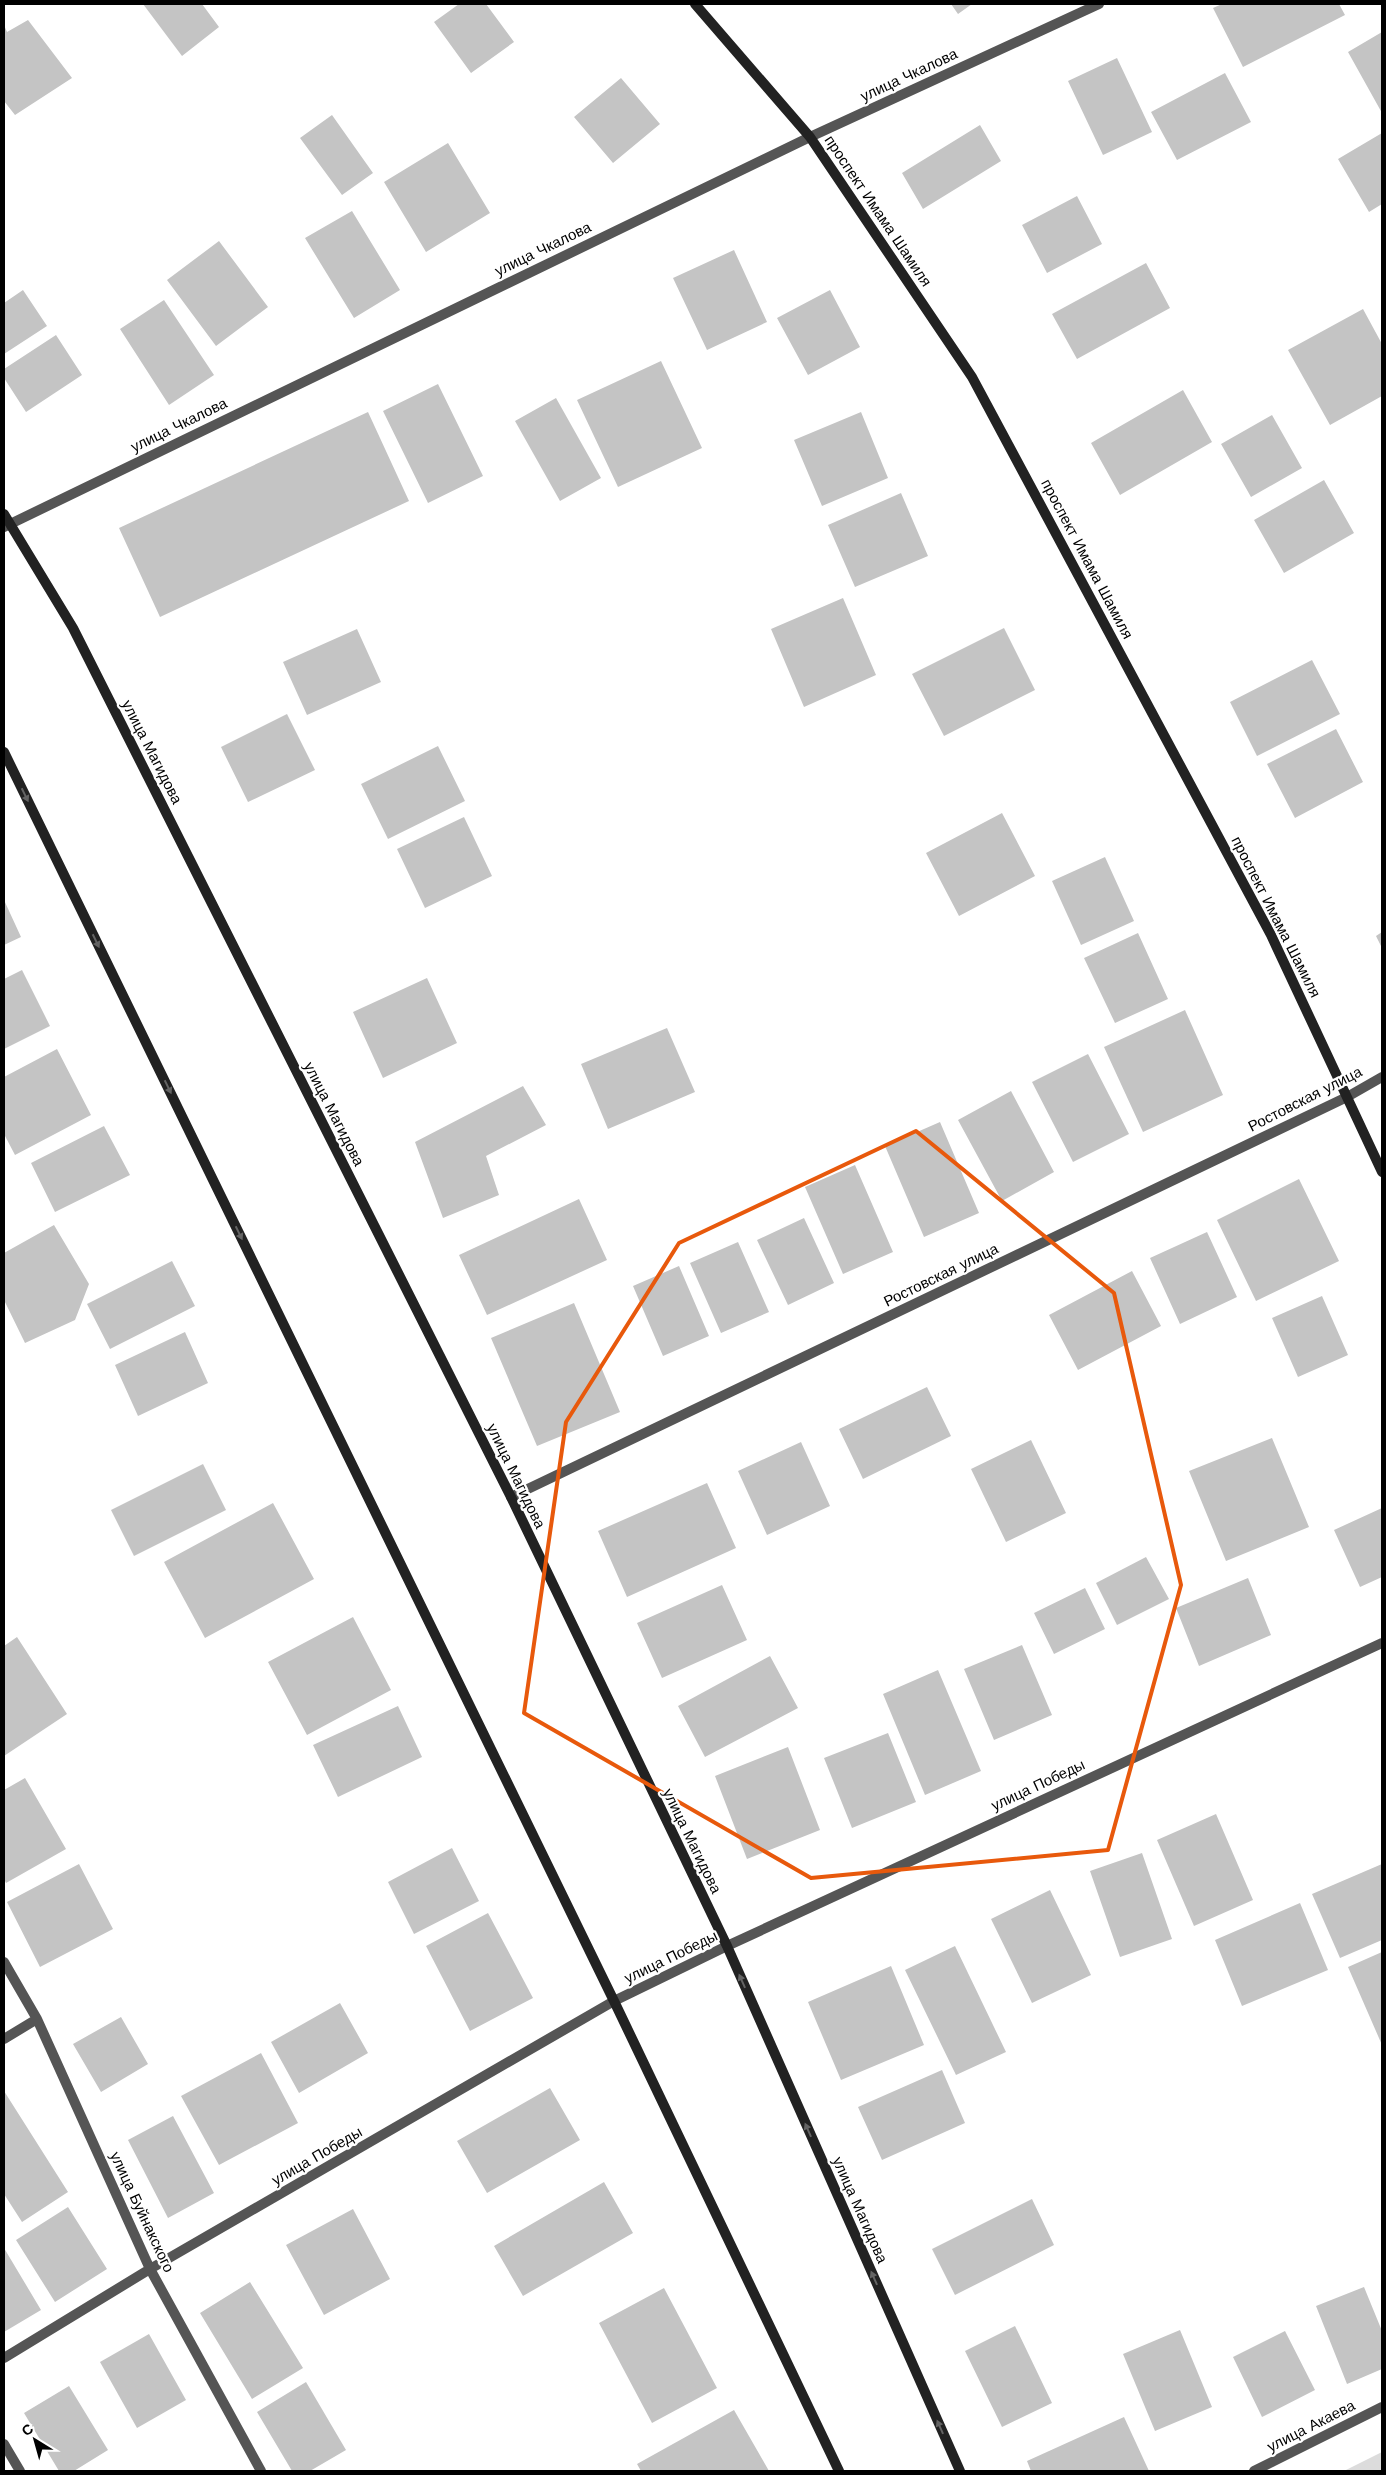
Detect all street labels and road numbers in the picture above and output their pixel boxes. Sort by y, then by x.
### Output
street label: улица Чкалова [858,44,961,105]
street label: проспект Имама Шамиля [821,132,935,290]
street label: улица Чкалова [492,218,595,280]
street label: улица Чкалова [128,394,231,456]
street label: проспект Имама Шамиля [1037,476,1137,642]
street label: улица Магидова [118,697,186,808]
street label: проспект Имама Шамиля [1227,833,1325,1001]
street label: улица Магидова [300,1059,368,1170]
street label: Ростовская улица [1245,1062,1365,1135]
street label: Ростовская улица [881,1239,1002,1311]
street label: улица Магидова [483,1421,549,1532]
street label: улица Победы [988,1755,1088,1815]
street label: улица Магидова [659,1786,725,1897]
street label: улица Победы [621,1927,721,1987]
street label: улица Победы [269,2123,365,2189]
street label: улица Буйнакского [106,2149,178,2275]
street label: улица Магидова [829,2154,892,2267]
street label: улица Акаева [1264,2396,1358,2456]

